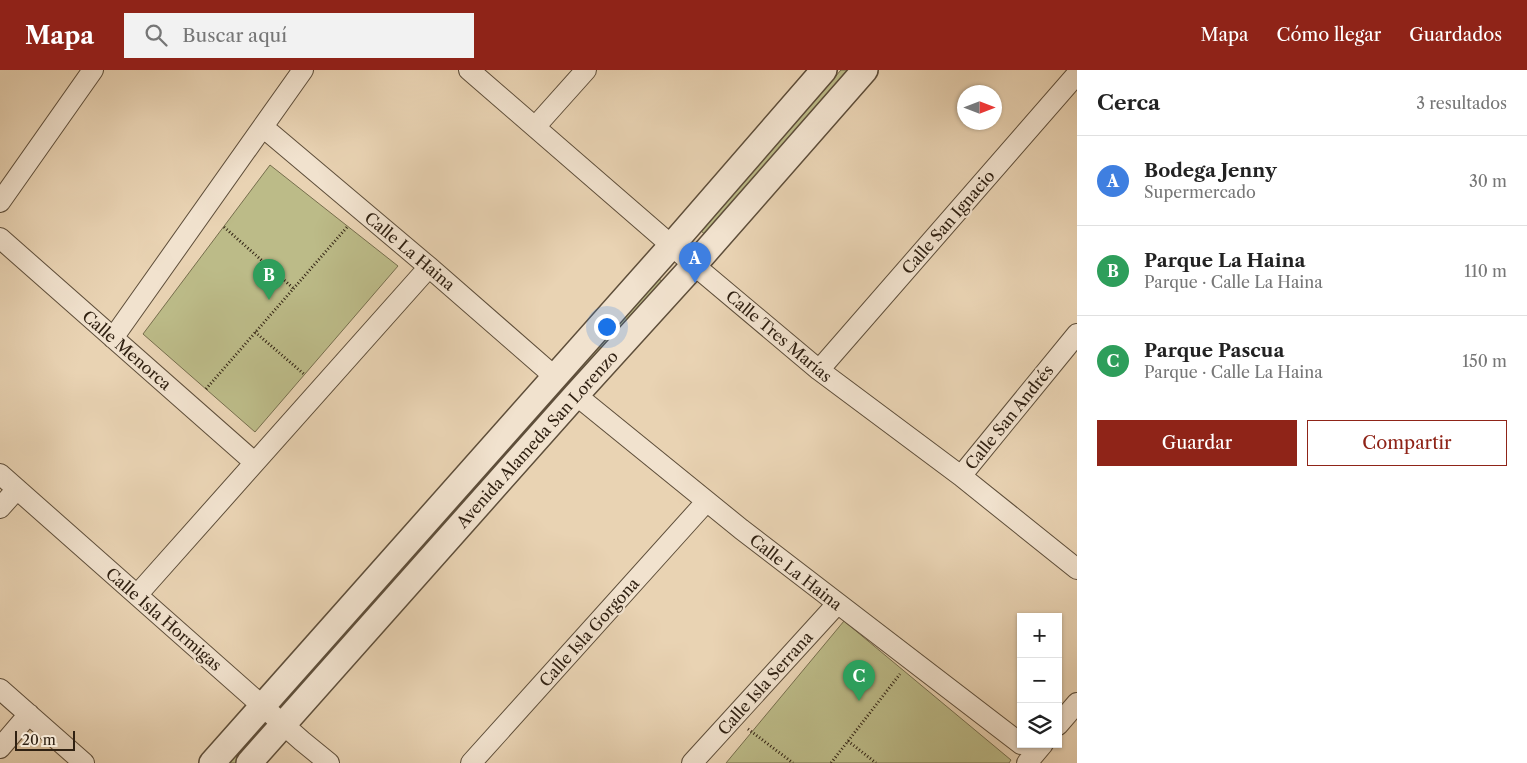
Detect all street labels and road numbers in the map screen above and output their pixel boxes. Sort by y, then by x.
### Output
street label: Calle San Ignacio [897,166,999,278]
street label: Calle La Haina [361,207,460,295]
street label: Calle Tres Marías [722,286,836,386]
street label: Calle Menorca [78,306,176,394]
street label: Avenida Alameda San Lorenzo [451,346,622,533]
street label: Calle San Andrés [961,360,1057,473]
street label: Calle La Haina [746,530,847,615]
street label: Calle Isla Hormigas [102,563,226,675]
street label: Calle Isla Gorgona [535,573,644,691]
street label: Calle Isla Serrana [713,627,817,739]

